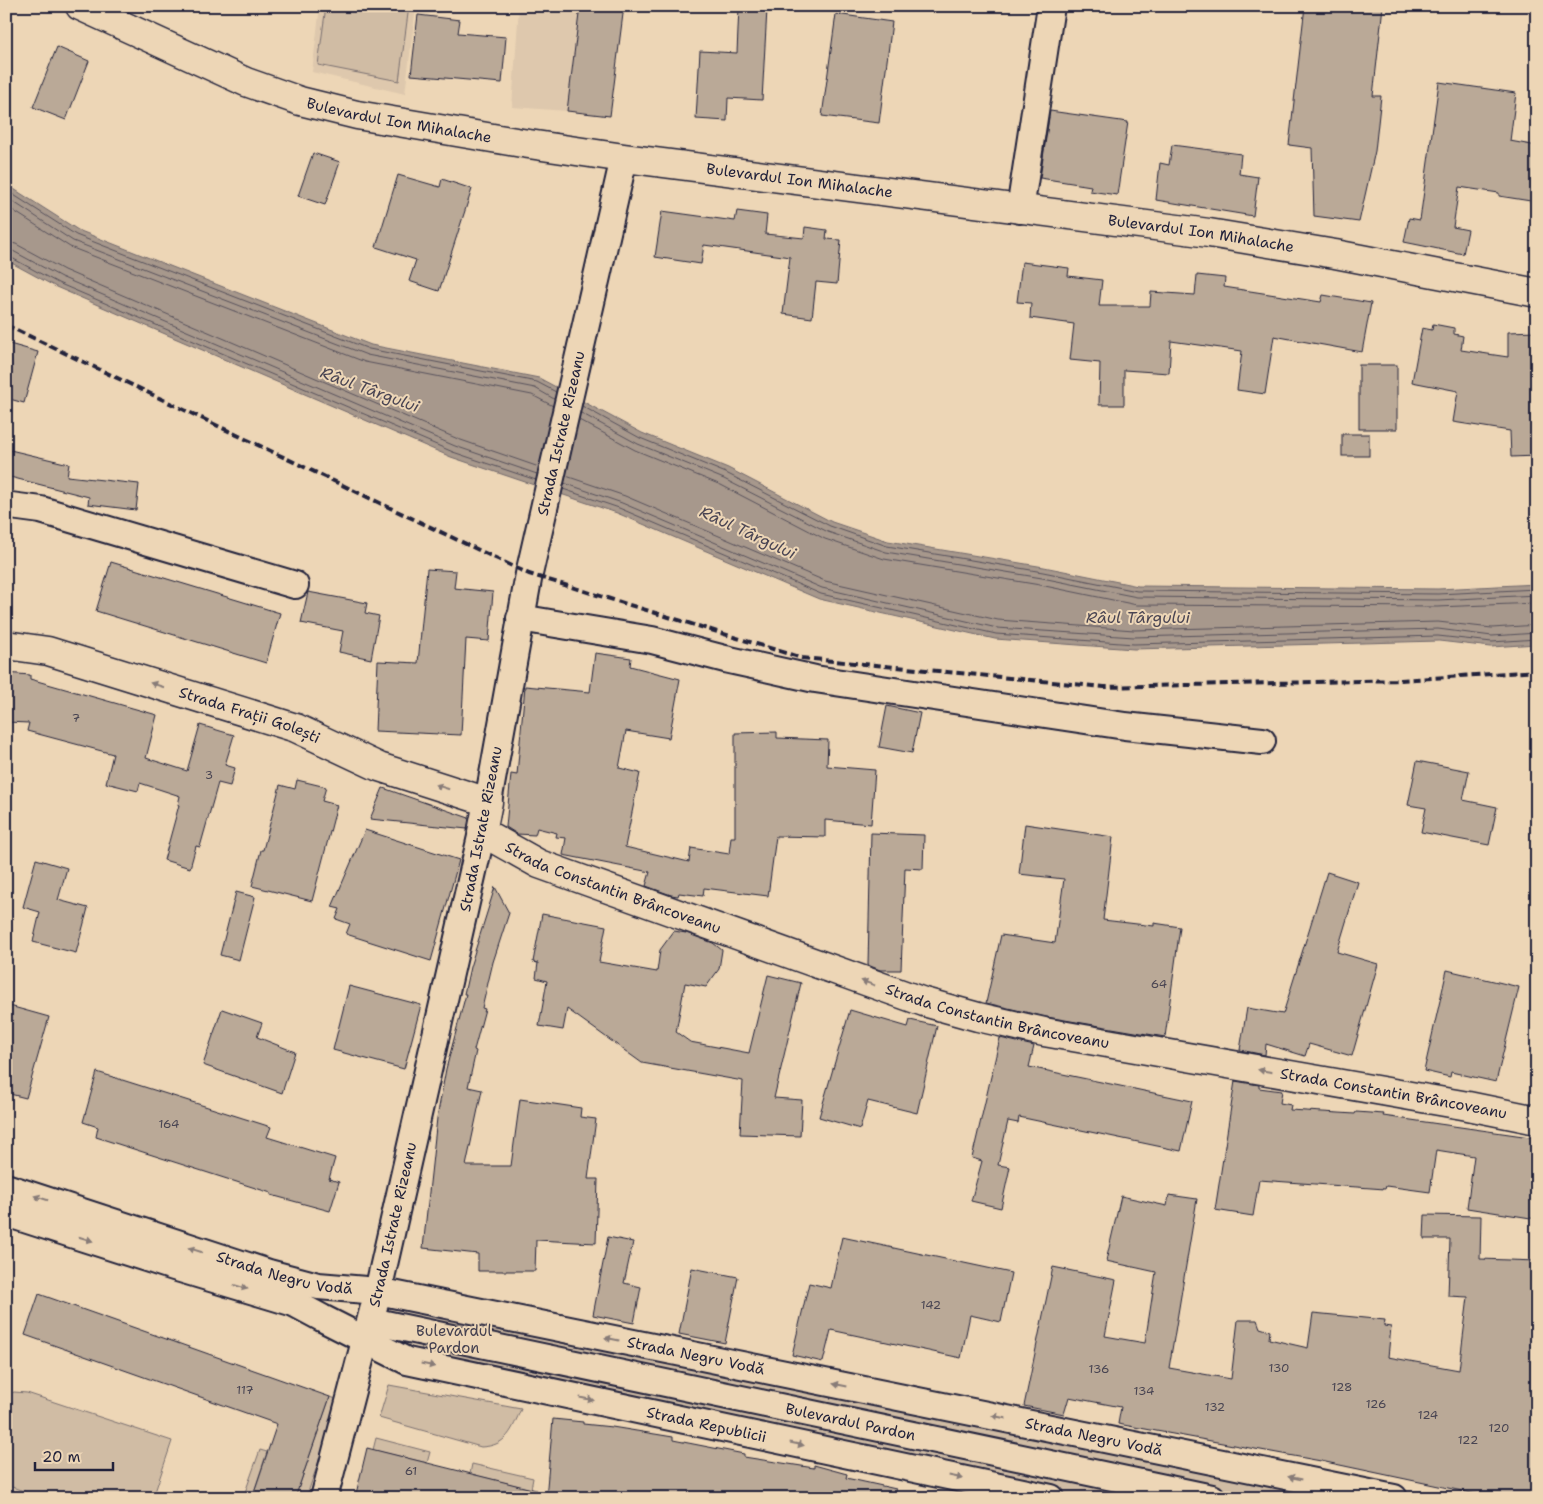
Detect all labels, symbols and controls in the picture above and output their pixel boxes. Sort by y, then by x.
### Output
street label: Bulevardul Ion Mihalache [305,93,493,148]
street label: Bulevardul Ion Mihalache [705,159,894,202]
street label: Bulevardul Ion Mihalache [1107,210,1296,257]
street label: Strada Istrate Rizeanu [533,349,590,518]
water label: Râul Târgului [317,362,423,417]
water label: Râul Târgului [696,501,800,564]
water label: Râul Târgului [1086,607,1190,628]
one-way arrow [150,681,165,689]
street label: Strada Frații Golești [177,682,324,748]
house number: 7 [72,710,80,726]
street label: Strada Istrate Rizeanu [455,744,507,914]
house number: 3 [205,767,213,783]
one-way arrow [434,783,449,790]
street label: Strada Constantin Brâncoveanu [502,837,724,938]
house number: 64 [1151,976,1167,992]
one-way arrow [860,979,875,986]
street label: Strada Constantin Brâncoveanu [883,979,1111,1053]
street label: Strada Constantin Brâncoveanu [1279,1063,1509,1124]
one-way arrow [1256,1067,1272,1075]
house number: 164 [159,1116,179,1132]
street label: Strada Istrate Rizeanu [364,1140,421,1309]
one-way arrow [33,1194,48,1202]
one-way arrow [79,1235,94,1243]
one-way arrow [187,1245,202,1253]
street label: Strada Negru Vodă [214,1247,354,1299]
one-way arrow [234,1284,249,1292]
house number: 142 [921,1297,941,1313]
park label: Bulevardul Pardon [416,1321,493,1358]
street label: Strada Negru Vodă [625,1332,767,1380]
one-way arrow [604,1335,619,1343]
house number: 130 [1268,1360,1290,1376]
one-way arrow [420,1361,435,1369]
house number: 136 [1089,1361,1109,1377]
house number: 128 [1332,1379,1352,1395]
one-way arrow [832,1381,847,1389]
house number: 117 [236,1382,254,1398]
house number: 134 [1134,1383,1154,1399]
one-way arrow [579,1395,595,1403]
house number: 126 [1366,1396,1386,1412]
street label: Bulevardul Pardon [784,1398,917,1445]
house number: 132 [1205,1399,1225,1415]
street label: Strada Republicii [645,1402,768,1447]
house number: 124 [1418,1407,1438,1423]
one-way arrow [990,1413,1006,1421]
street label: Strada Negru Vodă [1023,1413,1165,1461]
house number: 120 [1489,1420,1509,1436]
house number: 122 [1458,1432,1478,1448]
scale bar [35,1439,112,1471]
one-way arrow [789,1440,805,1448]
text: 20 m [42,1447,81,1467]
house number: 61 [405,1463,417,1479]
one-way arrow [1287,1473,1303,1481]
one-way arrow [948,1474,964,1482]

